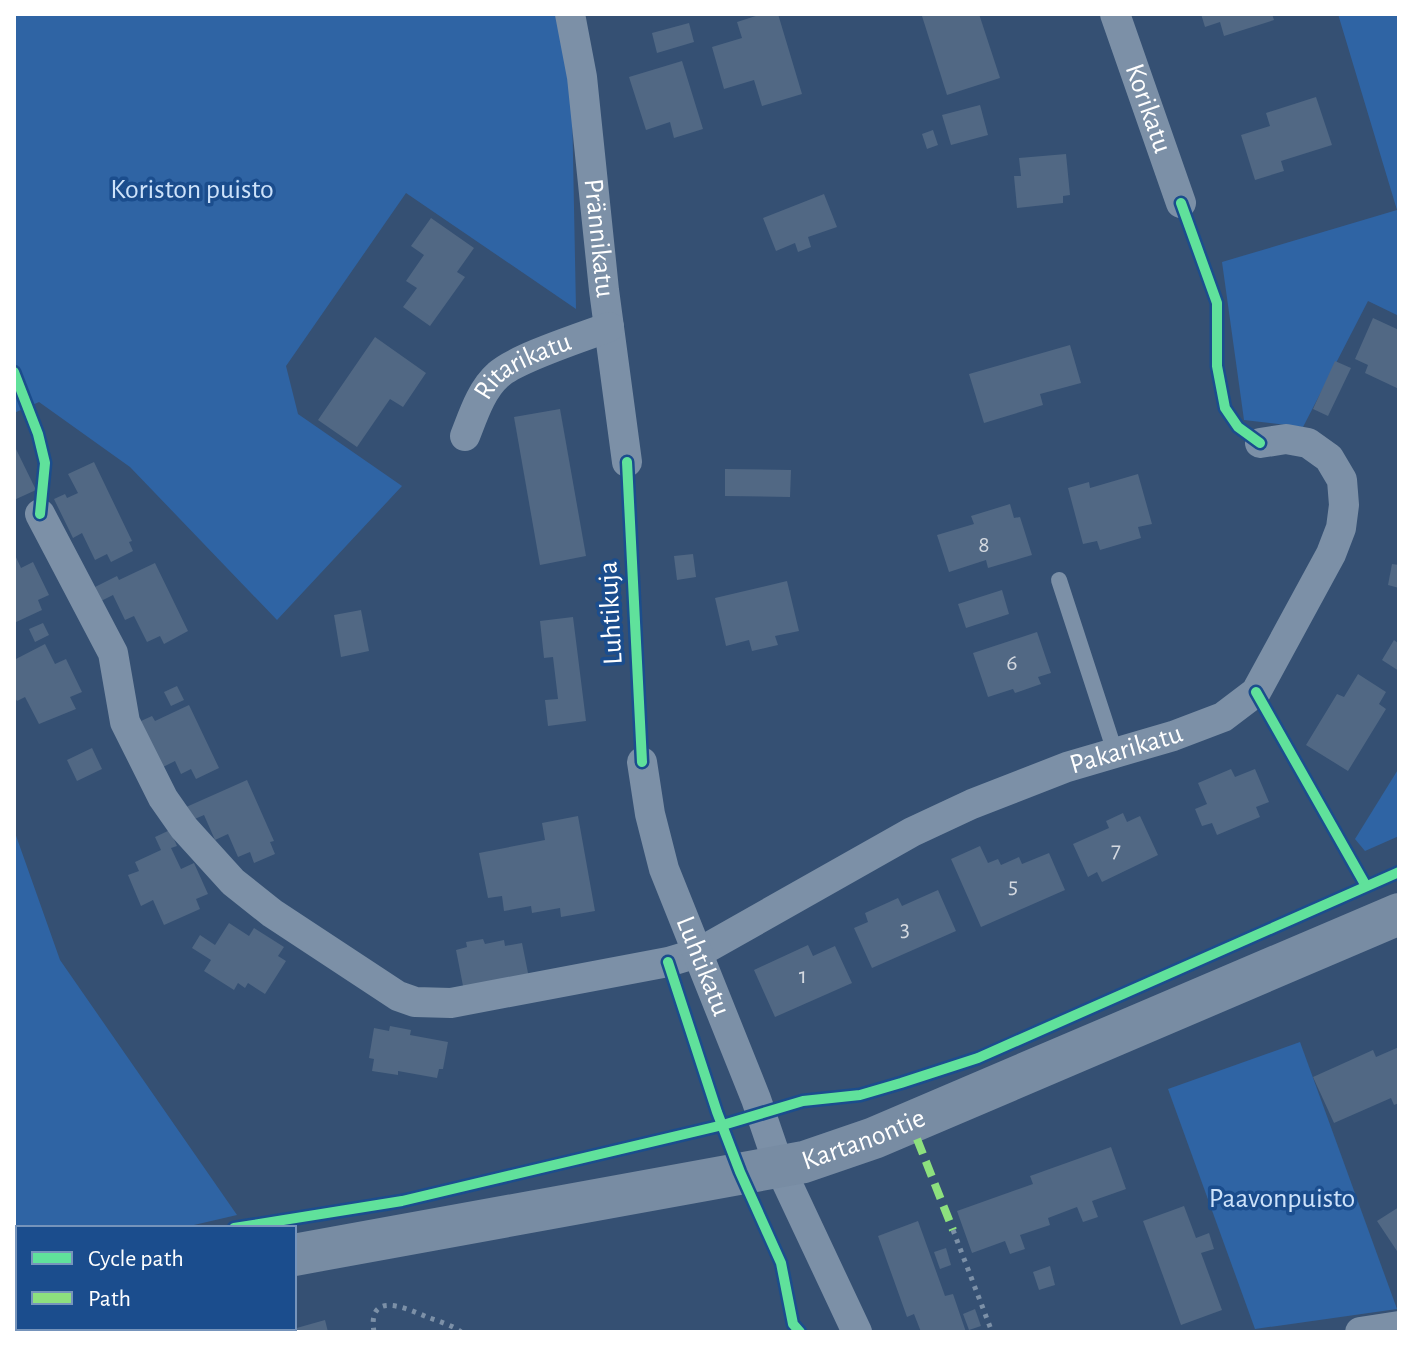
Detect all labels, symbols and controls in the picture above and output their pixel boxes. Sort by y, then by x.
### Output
street label: Korikatu [1120,60,1176,157]
park label: Koriston puisto [110,176,274,204]
street label: Prännikatu [579,177,619,299]
street label: Ritarikatu [469,328,575,405]
house number: 8 [978,533,990,557]
street label: Luhtikuja [594,560,628,665]
house number: 6 [1006,651,1018,675]
street label: Pakarikatu [1067,720,1186,779]
house number: 7 [1111,838,1121,862]
house number: 5 [1008,874,1018,898]
street label: Luhtikatu [670,912,735,1020]
house number: 3 [900,917,910,941]
house number: 1 [799,964,807,988]
street label: Kartanontie [798,1104,929,1176]
park label: Paavonpuisto [1209,1185,1355,1213]
legend [16,1226,296,1330]
text: Cycle path [88,1247,184,1271]
text: Path [88,1287,131,1311]

